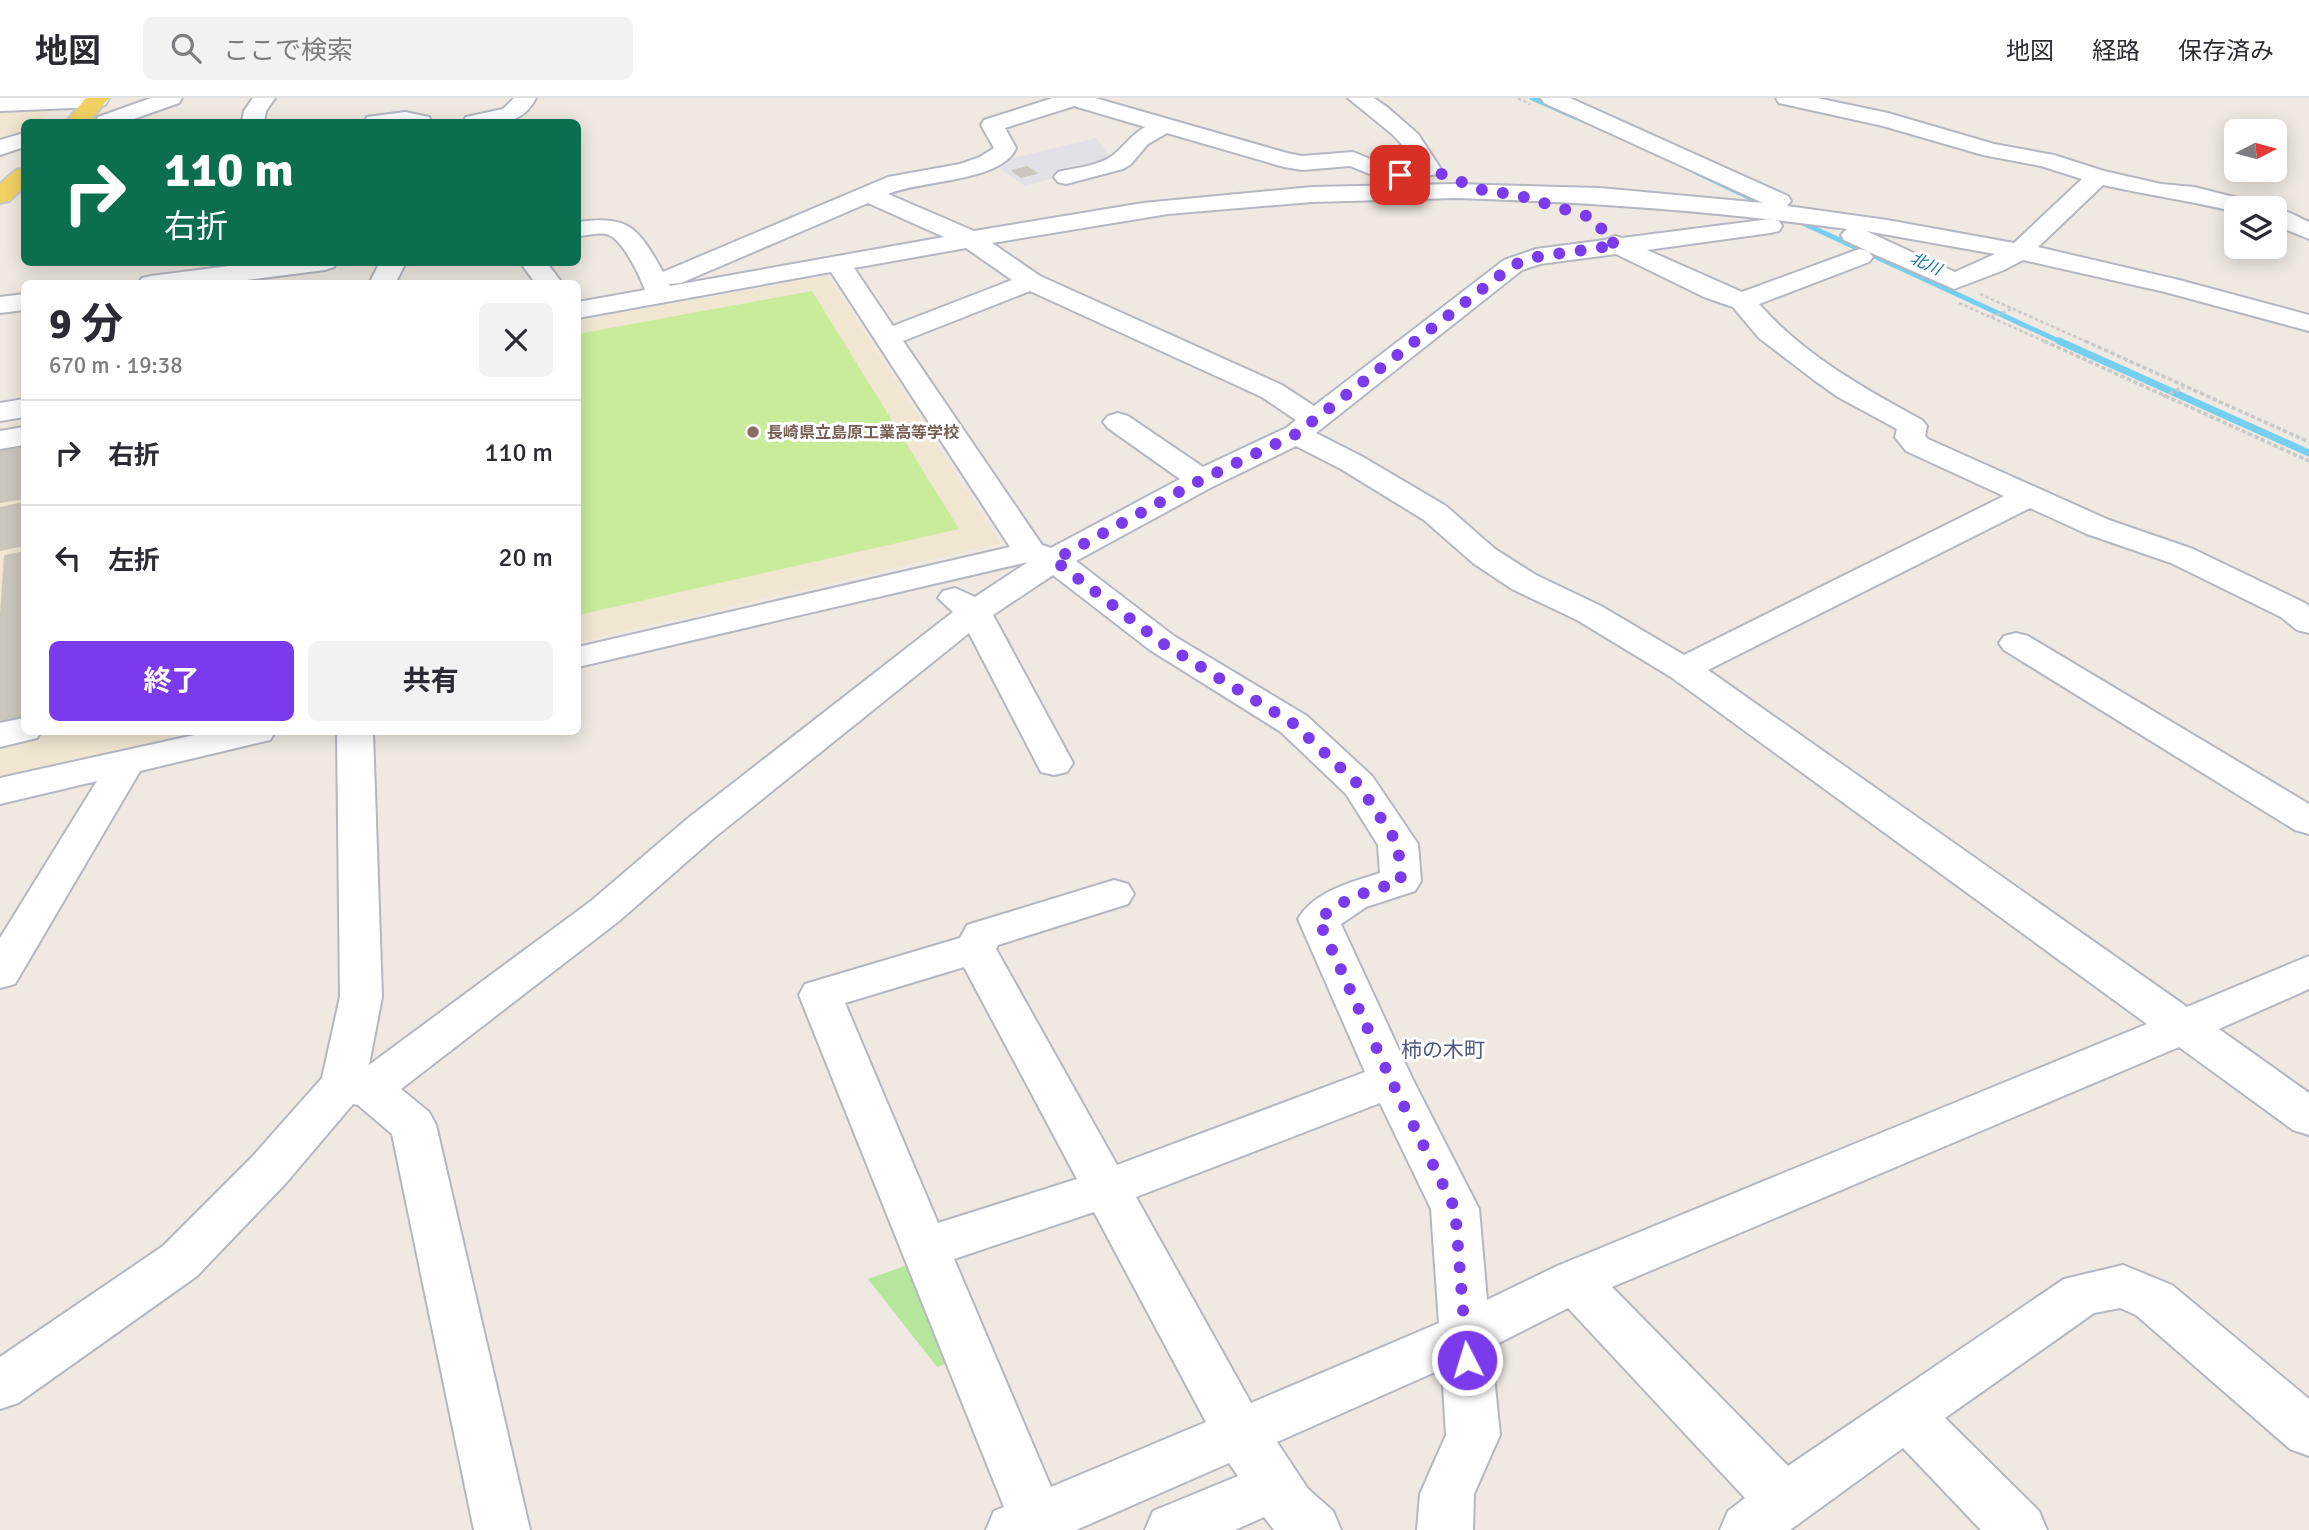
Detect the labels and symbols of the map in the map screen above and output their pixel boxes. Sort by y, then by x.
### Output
north arrow [2224,119,2287,182]
pin [1370,145,1430,205]
water label: 北川 [1907,248,1946,281]
place label: 長崎県立島原工業高等学校 [767,423,959,443]
marker: 長崎県立島原工業高等学校 [745,424,761,440]
district label: 柿の木町 [1401,1037,1485,1063]
position arrow [1430,1323,1504,1397]

